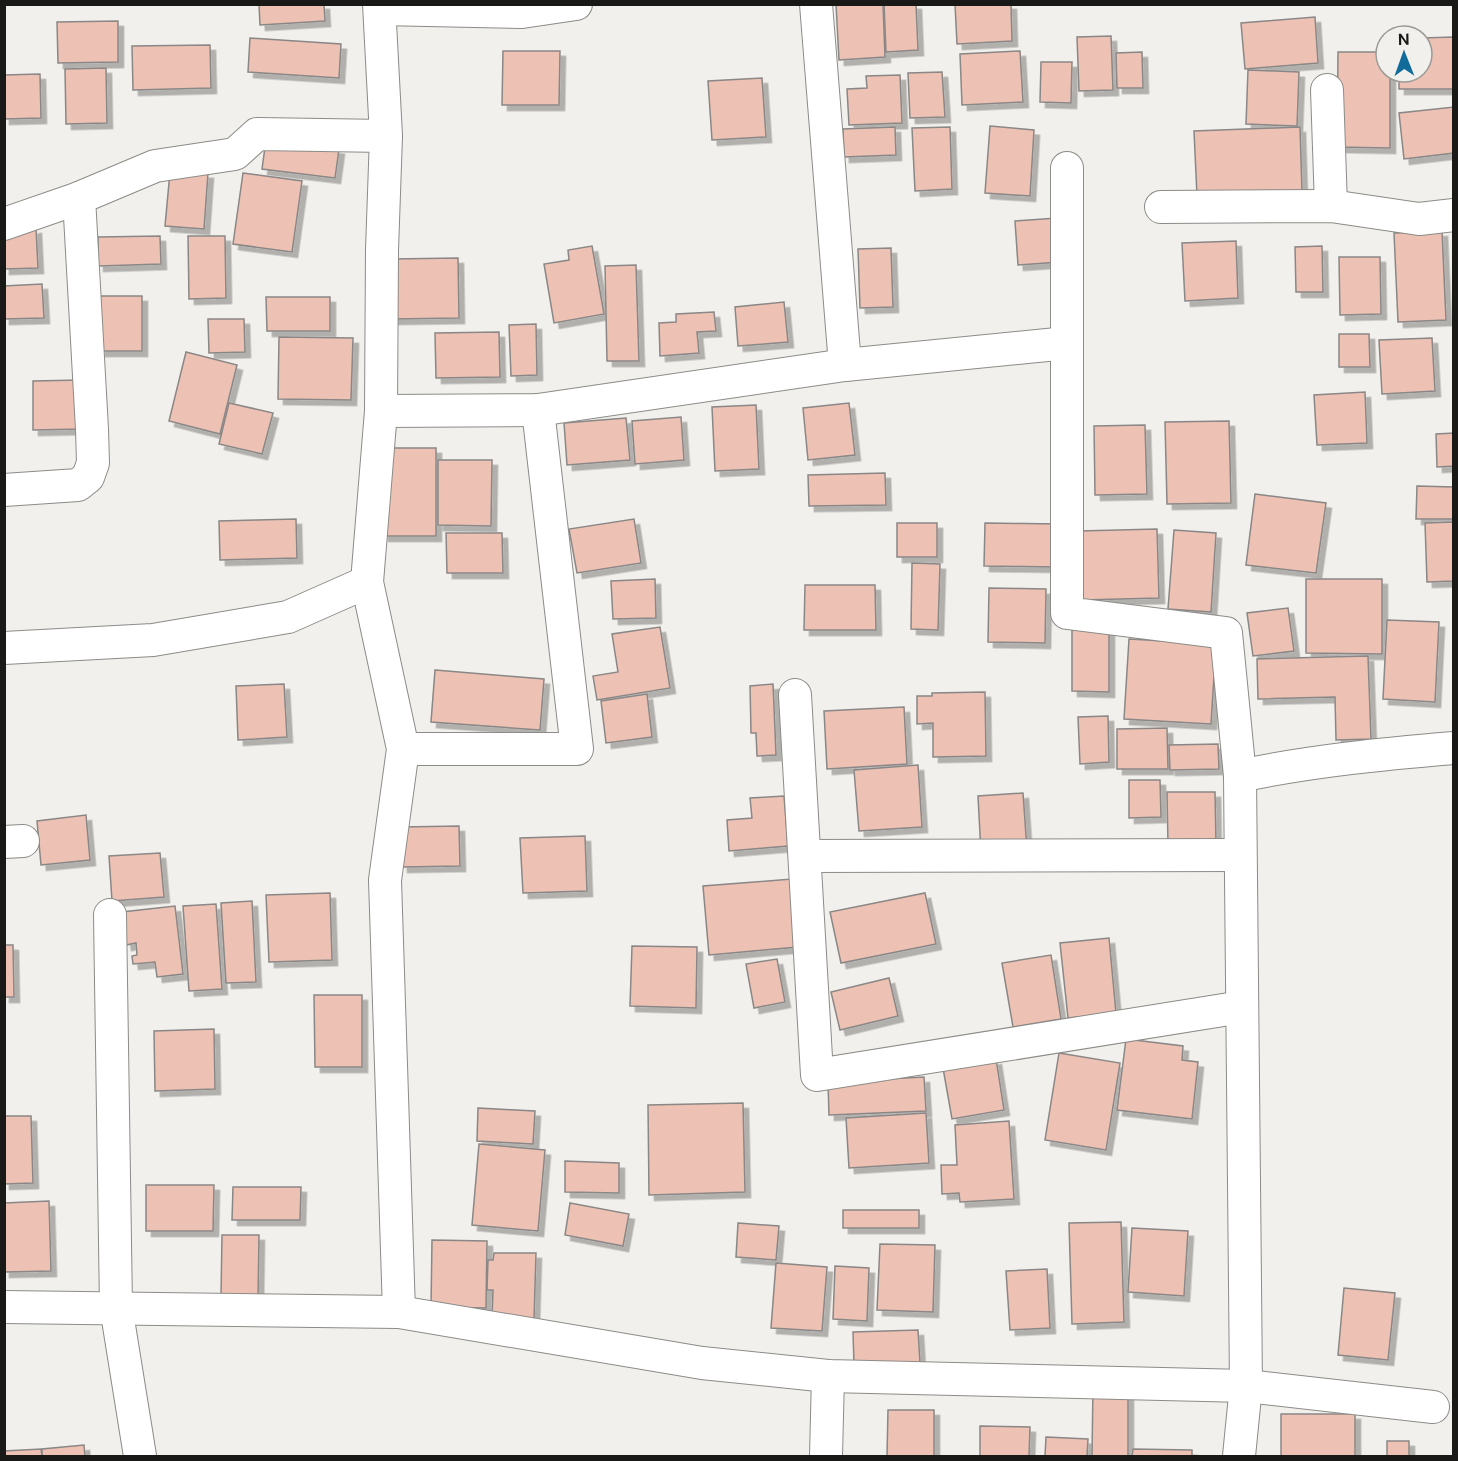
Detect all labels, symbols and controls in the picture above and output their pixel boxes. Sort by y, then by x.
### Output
north arrow [1374,24,1434,84]
text: N [1398,29,1410,50]

